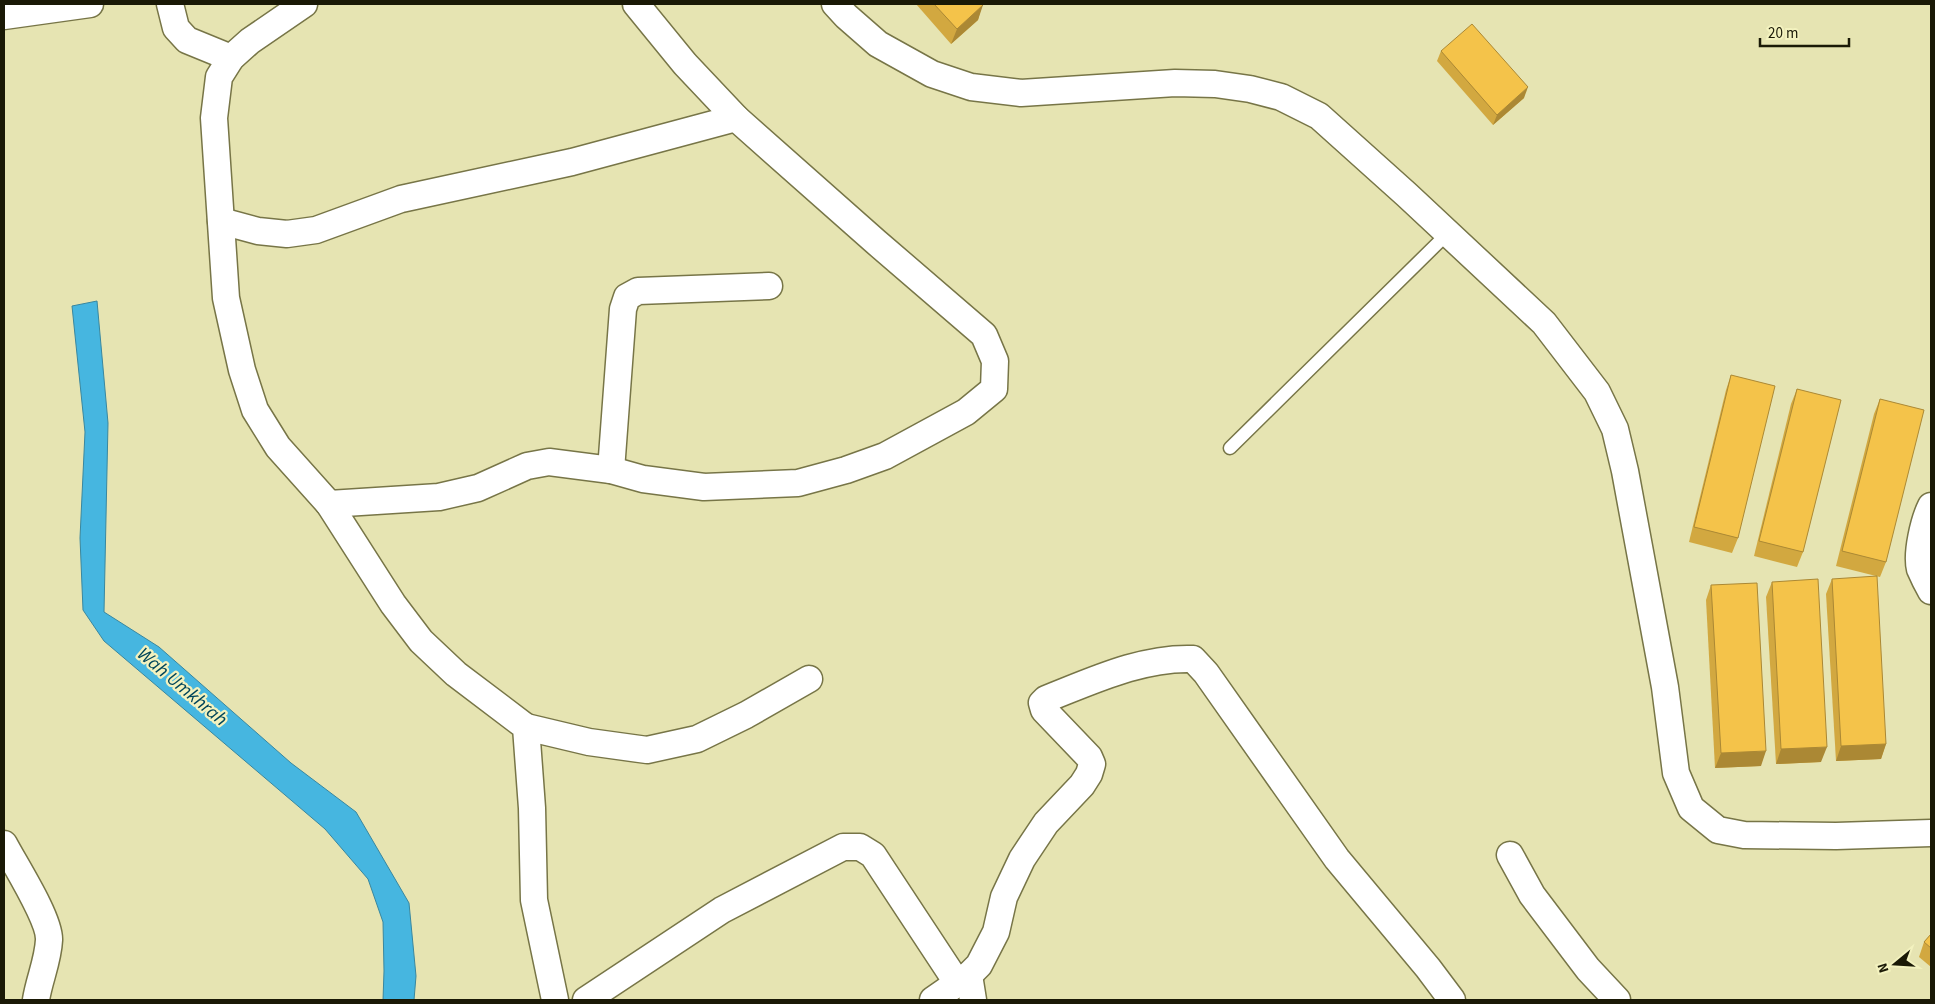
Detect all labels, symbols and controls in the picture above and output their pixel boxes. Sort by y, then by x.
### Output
scale bar [1760,15,1849,47]
text: 20 m [1768,23,1798,44]
water label: Wah Umkhrah [131,641,233,733]
north arrow [1870,939,1920,989]
text: N [1873,960,1895,975]

